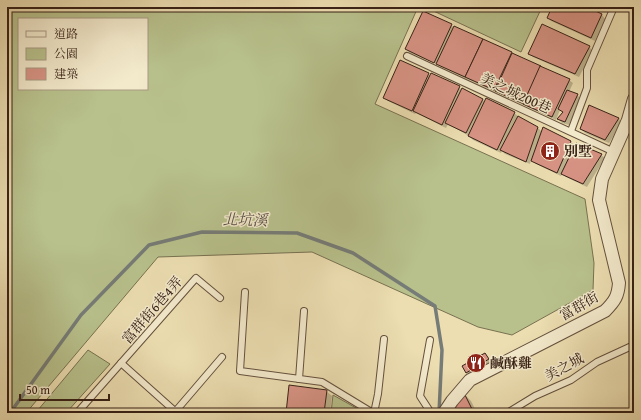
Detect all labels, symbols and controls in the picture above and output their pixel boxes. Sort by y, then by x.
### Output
legend [18,18,148,90]
text: 道路 [54,25,78,42]
text: 公園 [54,45,78,62]
text: 建築 [54,65,78,82]
street label: 美之城200巷 [477,68,555,118]
building icon: 別墅 [539,140,561,162]
place label: 別墅 [564,141,592,161]
water label: 北坑溪 [222,209,270,230]
street label: 富群街6巷4弄 [117,272,187,348]
street label: 富群街 [556,287,602,325]
street label: 美之城 [541,348,587,386]
restaurant icon: 鹹酥雞 [465,352,487,374]
place label: 鹹酥雞 [490,353,532,373]
scale bar [20,376,109,402]
text: 50 m [26,381,50,398]

